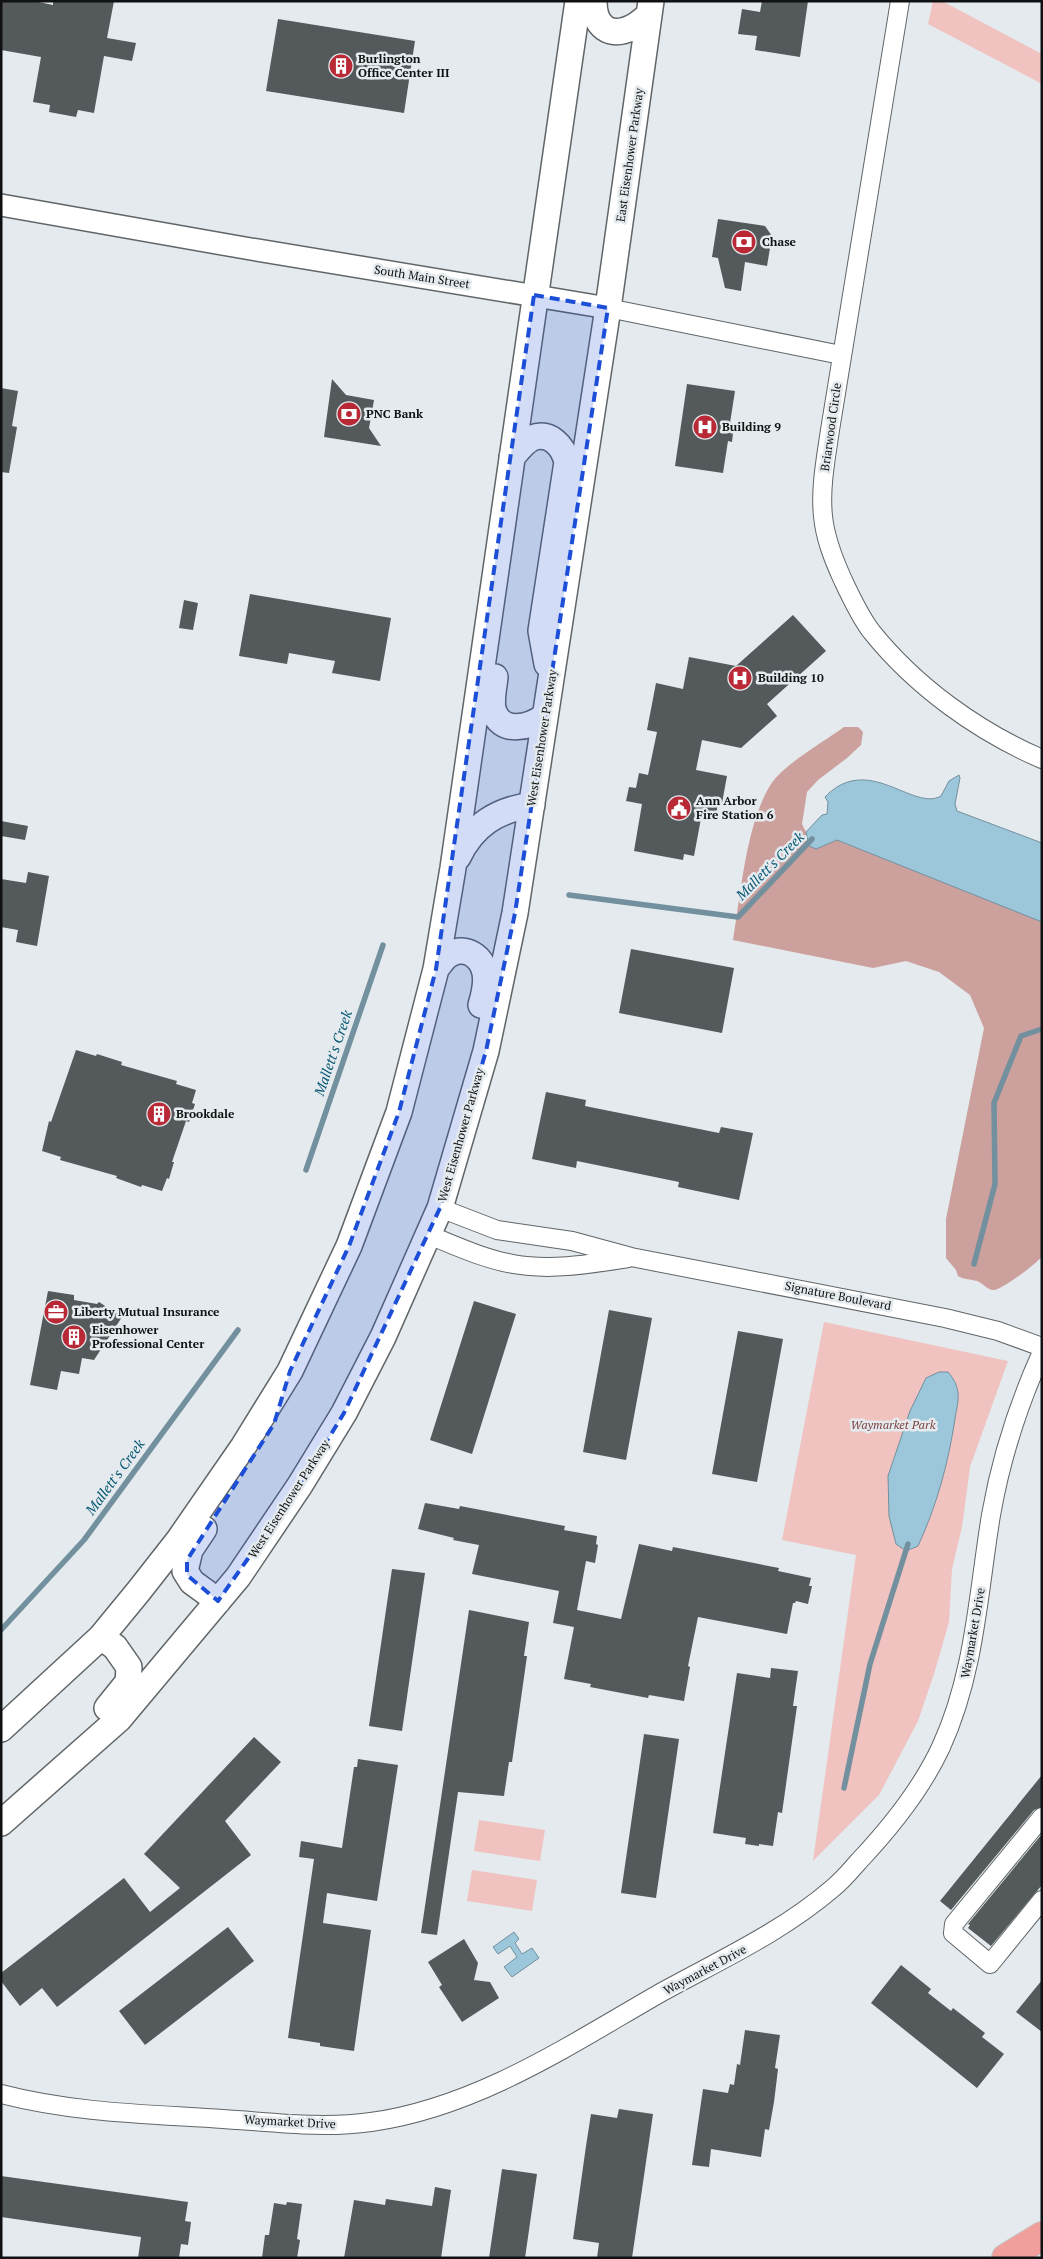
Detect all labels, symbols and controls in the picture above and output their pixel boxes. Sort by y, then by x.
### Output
place label: Burlington Office Center III [358,51,450,80]
building icon: Burlington Office Center III [328,53,354,79]
street label: East Eisenhower Parkway [613,86,646,223]
bank icon: Chase [731,229,757,255]
place label: Chase [762,234,797,249]
street label: South Main Street [373,262,471,292]
street label: Briarwood Circle [817,382,844,472]
bank icon: PNC Bank [336,401,362,427]
place label: PNC Bank [366,406,423,421]
hospital icon: Building 9 [692,414,718,440]
place label: Building 9 [722,419,781,434]
hospital icon: Building 10 [727,665,753,691]
street label: West Eisenhower Parkway [523,667,560,808]
place label: Building 10 [758,670,824,685]
place label: Ann Arbor Fire Station 6 [696,793,774,822]
public building icon: Ann Arbor Fire Station 6 [666,795,692,821]
water label: Mallett's Creek [731,827,808,905]
water label: Mallett's Creek [309,1007,356,1099]
street label: West Eisenhower Parkway [434,1065,487,1204]
building icon: Brookdale [146,1101,172,1127]
place label: Brookdale [176,1106,235,1121]
street label: Signature Boulevard [784,1278,893,1313]
office icon: Liberty Mutual Insurance [43,1299,69,1325]
place label: Liberty Mutual Insurance [74,1304,220,1319]
place label: Eisenhower Professional Center [92,1322,205,1351]
building icon: Eisenhower Professional Center [61,1324,87,1350]
park label: Waymarket Park [851,1417,936,1432]
water label: Mallett's Creek [80,1435,149,1519]
street label: West Eisenhower Parkway [245,1436,333,1561]
street label: Waymarket Drive [957,1586,988,1679]
street label: Waymarket Drive [661,1941,749,1998]
street label: Waymarket Drive [244,2112,336,2131]

